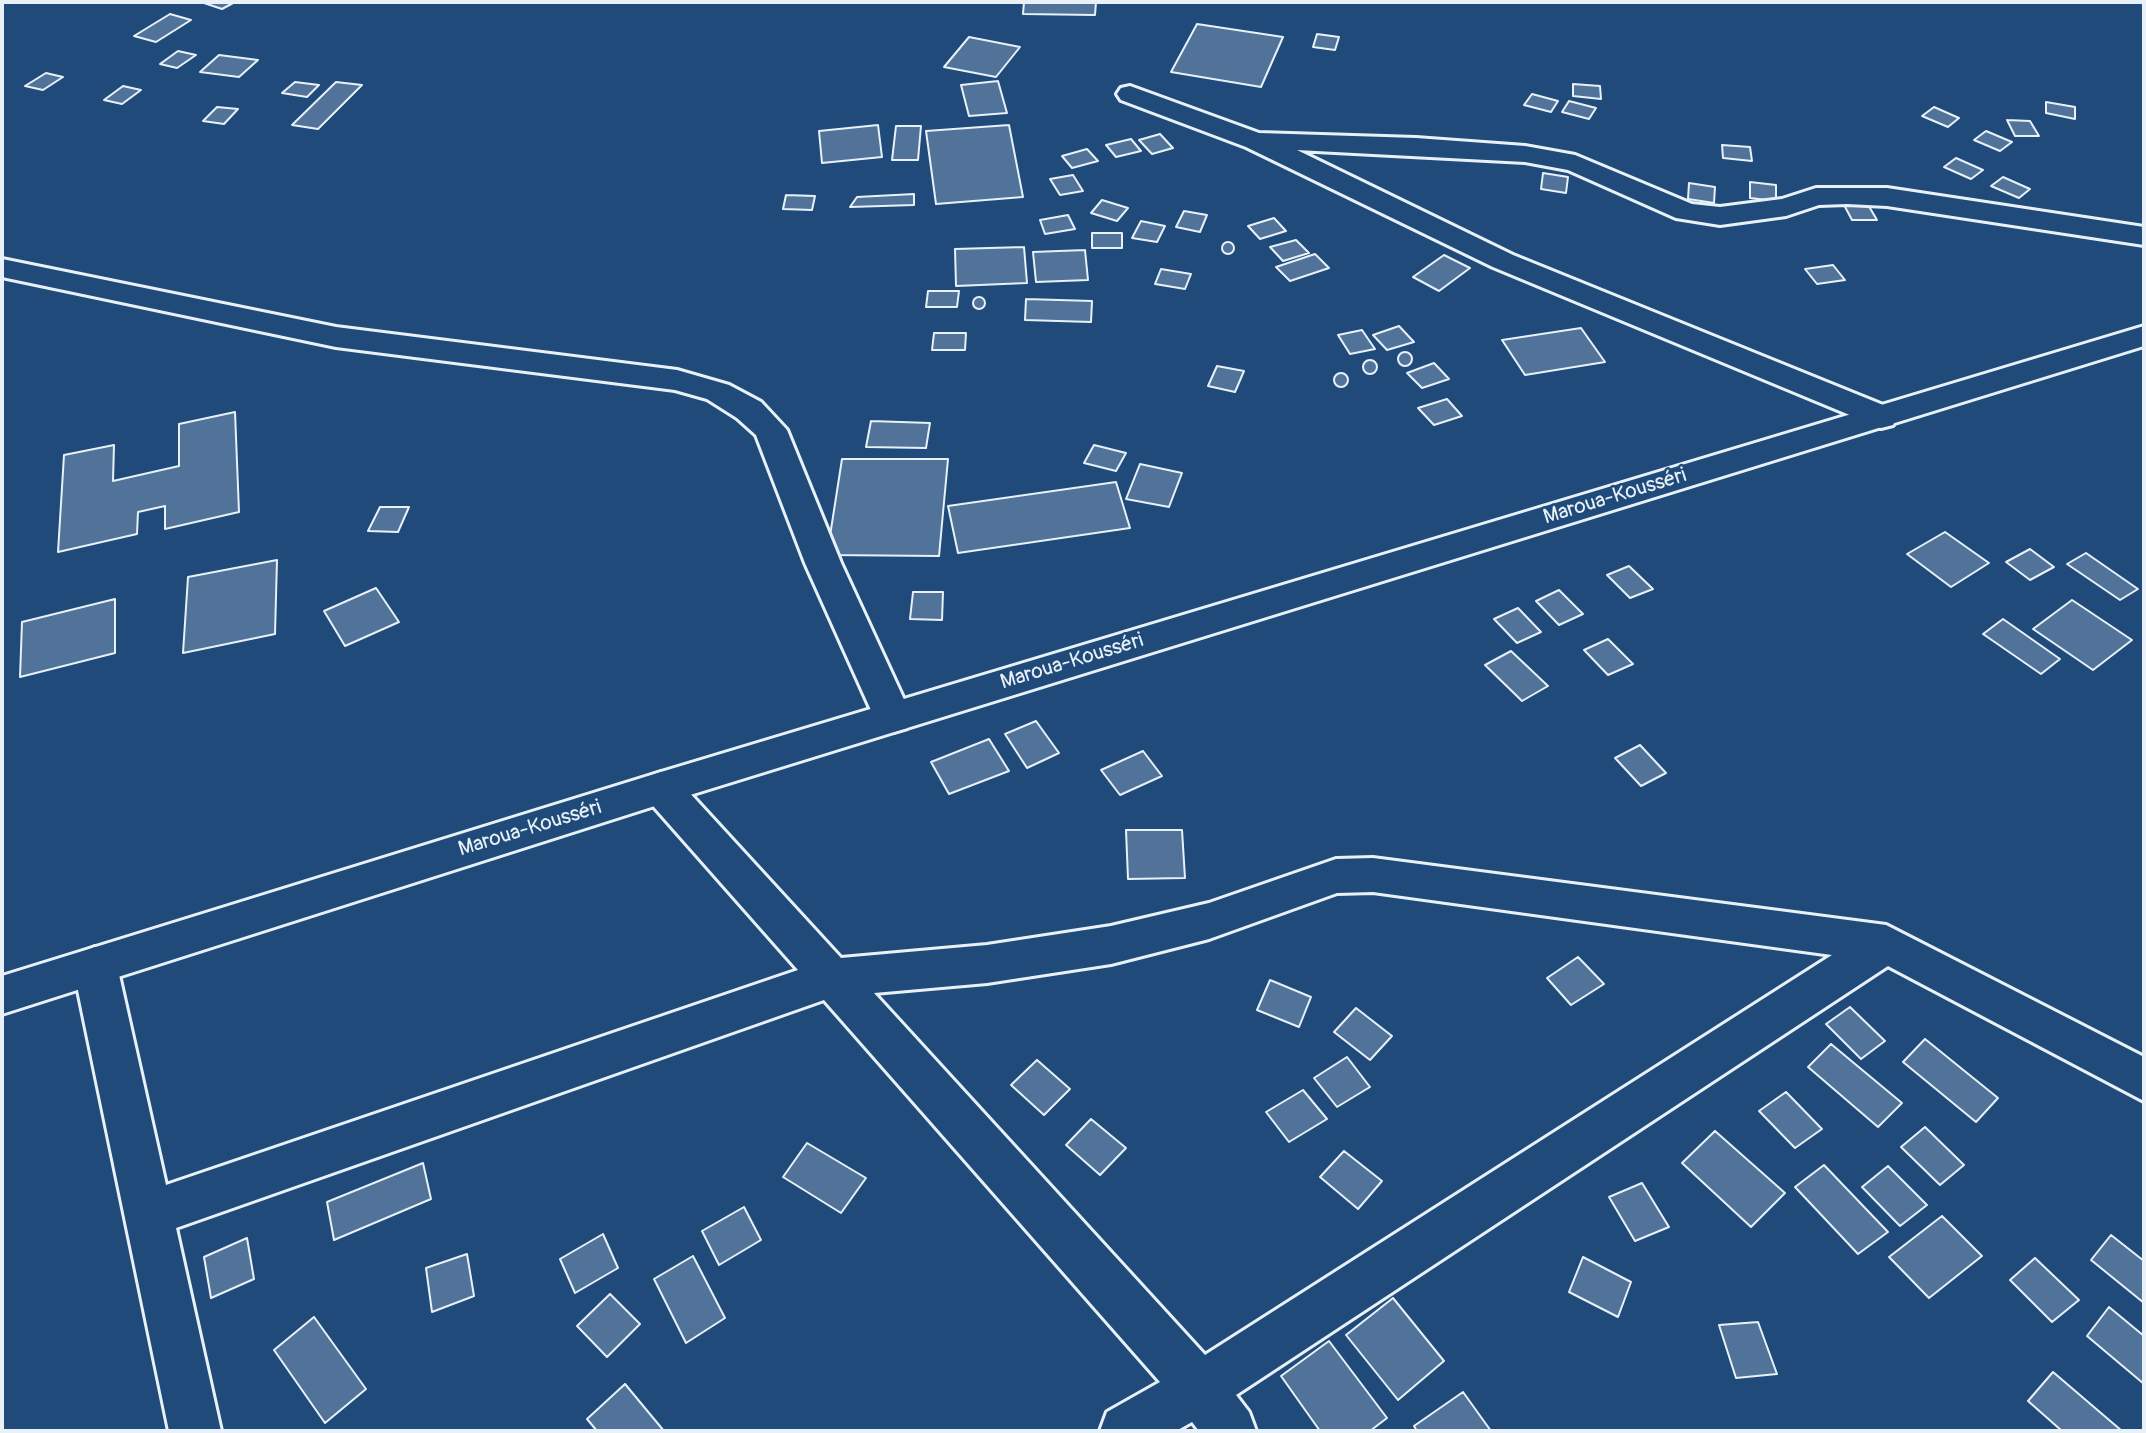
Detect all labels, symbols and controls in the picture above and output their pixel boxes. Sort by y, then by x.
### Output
street label: Maroua-Kousséri [1540,463,1690,531]
street label: Maroua-Kousséri [997,628,1147,696]
street label: Maroua-Kousséri [455,795,605,863]

